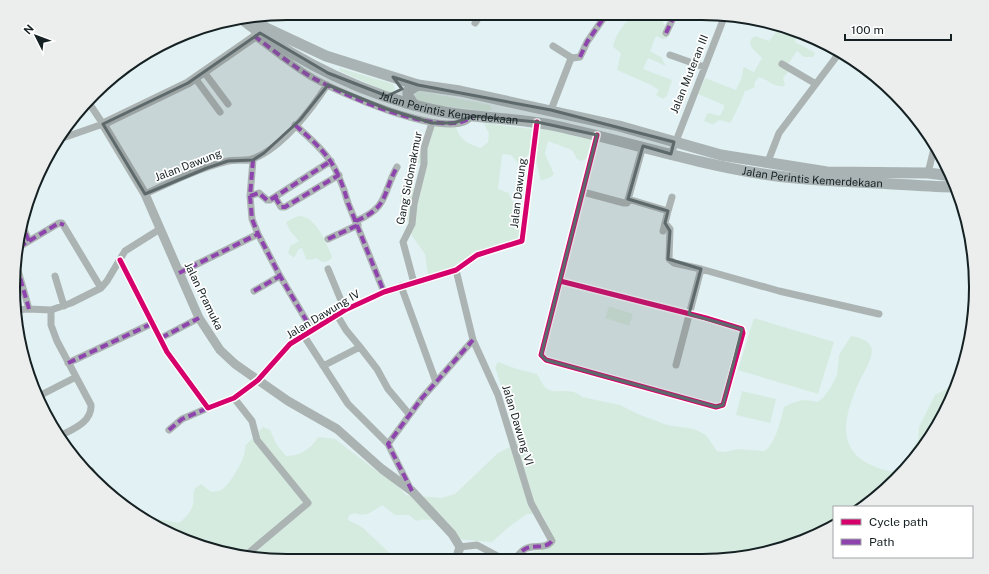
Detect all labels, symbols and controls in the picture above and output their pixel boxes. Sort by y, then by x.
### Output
north arrow [16,16,56,56]
scale bar [845,16,951,42]
text: N [21,22,36,37]
text: 100 m [851,23,884,37]
street label: Jalan Muteran III [668,33,710,115]
street label: Jalan Perintis Kemerdekaan [378,89,519,126]
street label: Gang Sidomakmur [394,130,424,226]
street label: Jalan Dawung [153,147,223,183]
street label: Jalan Dawung [508,157,528,229]
street label: Jalan Perintis Kemerdekaan [741,165,883,189]
street label: Jalan Pramuka [182,260,226,332]
street label: Jalan Dawung IV [284,287,362,341]
street label: Jalan Dawung VI [500,383,536,467]
legend [833,506,973,558]
text: Cycle path [869,515,928,529]
text: Path [869,535,895,549]

